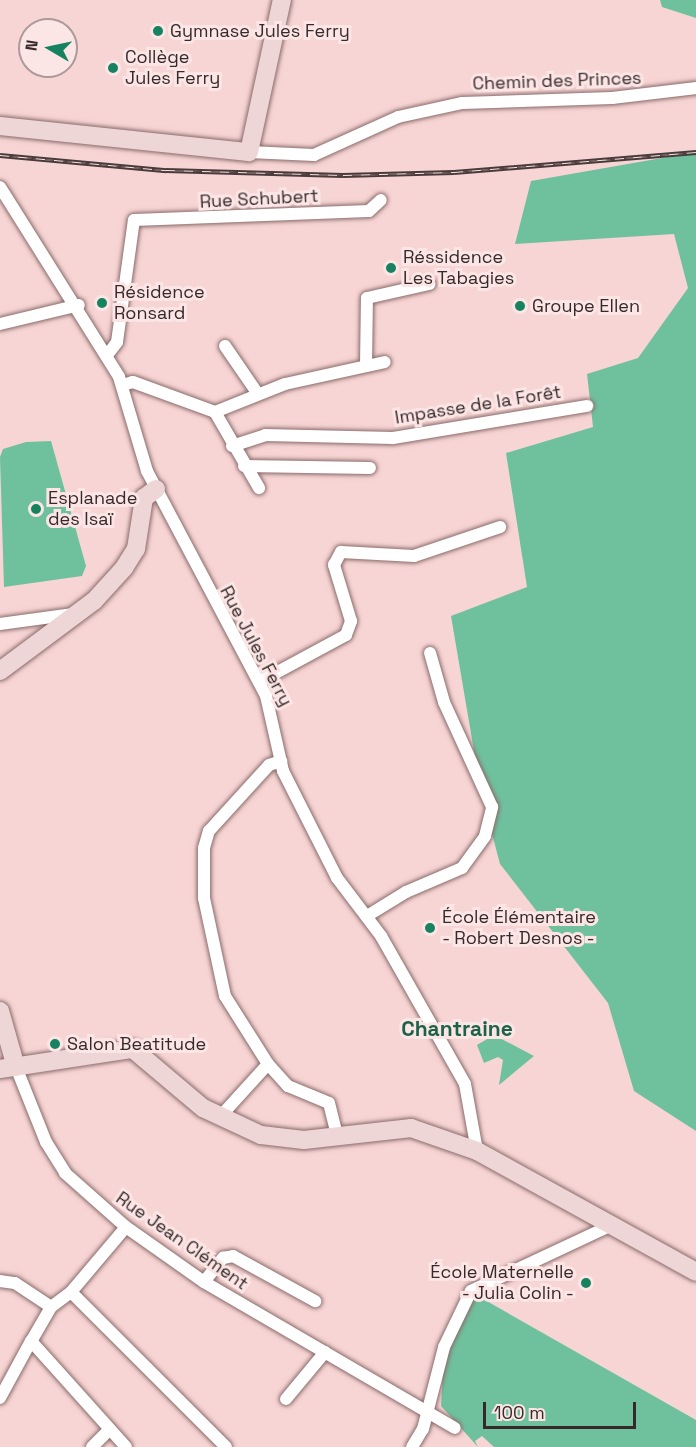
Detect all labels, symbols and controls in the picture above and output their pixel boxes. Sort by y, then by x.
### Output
north arrow [18,18,78,78]
place label: Gymnase Jules Ferry [170,20,350,42]
marker: Gymnase Jules Ferry [151,24,165,38]
text: N [20,38,43,52]
place label: Collège Jules Ferry [125,47,220,90]
marker: Collège Jules Ferry [106,61,120,75]
street label: Chemin des Princes [472,67,642,95]
street label: Rue Schubert [199,185,319,213]
place label: Réssidence Les Tabagies [403,247,515,290]
marker: Réssidence Les Tabagies [384,261,398,275]
place label: Résidence Ronsard [114,282,205,324]
place label: Groupe Ellen [532,295,640,317]
marker: Résidence Ronsard [95,296,109,310]
marker: Groupe Ellen [513,299,527,313]
street label: Impasse de la Forêt [393,381,563,429]
place label: Esplanade des Isaï [48,488,137,530]
marker: Esplanade des Isaï [29,502,43,516]
street label: Rue Jules Ferry [215,582,297,710]
place label: École Élémentaire - Robert Desnos - [442,907,596,950]
marker: École Élémentaire - Robert Desnos - [423,921,437,935]
district label: Chantraine [401,1016,513,1042]
place label: Salon Beatitude [67,1033,206,1055]
marker: Salon Beatitude [48,1037,62,1051]
street label: Rue Jean Clément [112,1187,252,1295]
place label: École Maternelle - Julia Colin - [430,1262,574,1304]
marker: École Maternelle - Julia Colin - [579,1276,593,1290]
scale bar [486,1390,639,1428]
text: 100 m [494,1401,545,1424]

